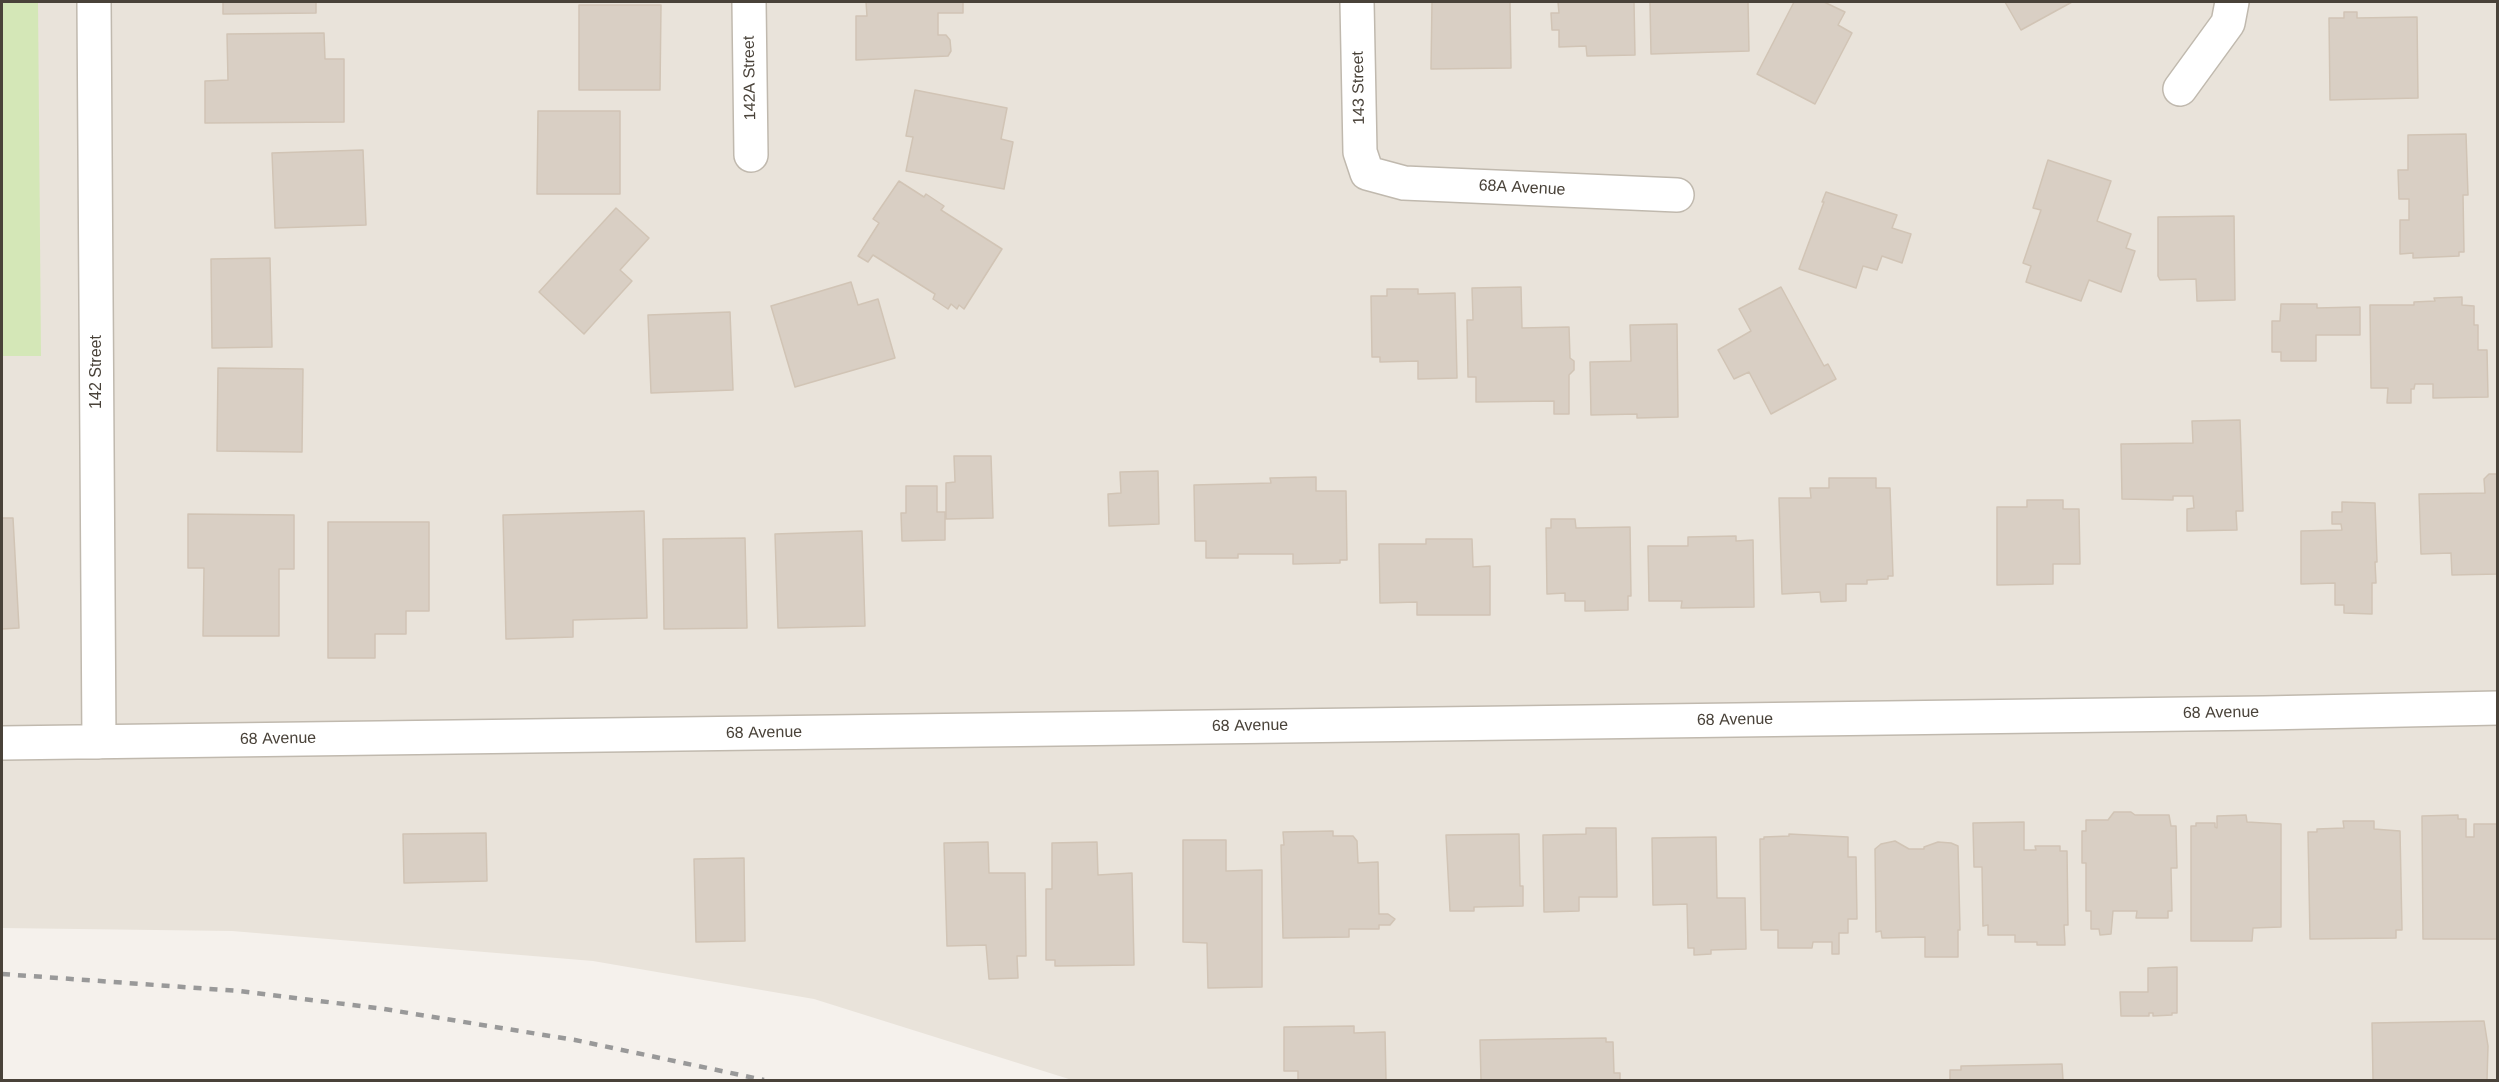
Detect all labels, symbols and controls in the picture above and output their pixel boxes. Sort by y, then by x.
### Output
street label: 142A Street [740,36,760,120]
street label: 143 Street [1349,51,1369,125]
street label: 68A Avenue [1478,176,1566,200]
street label: 142 Street [87,335,107,409]
street label: 68 Avenue [2183,703,2259,723]
street label: 68 Avenue [1697,710,1773,730]
street label: 68 Avenue [1212,716,1288,736]
street label: 68 Avenue [726,723,802,743]
street label: 68 Avenue [240,729,316,749]

